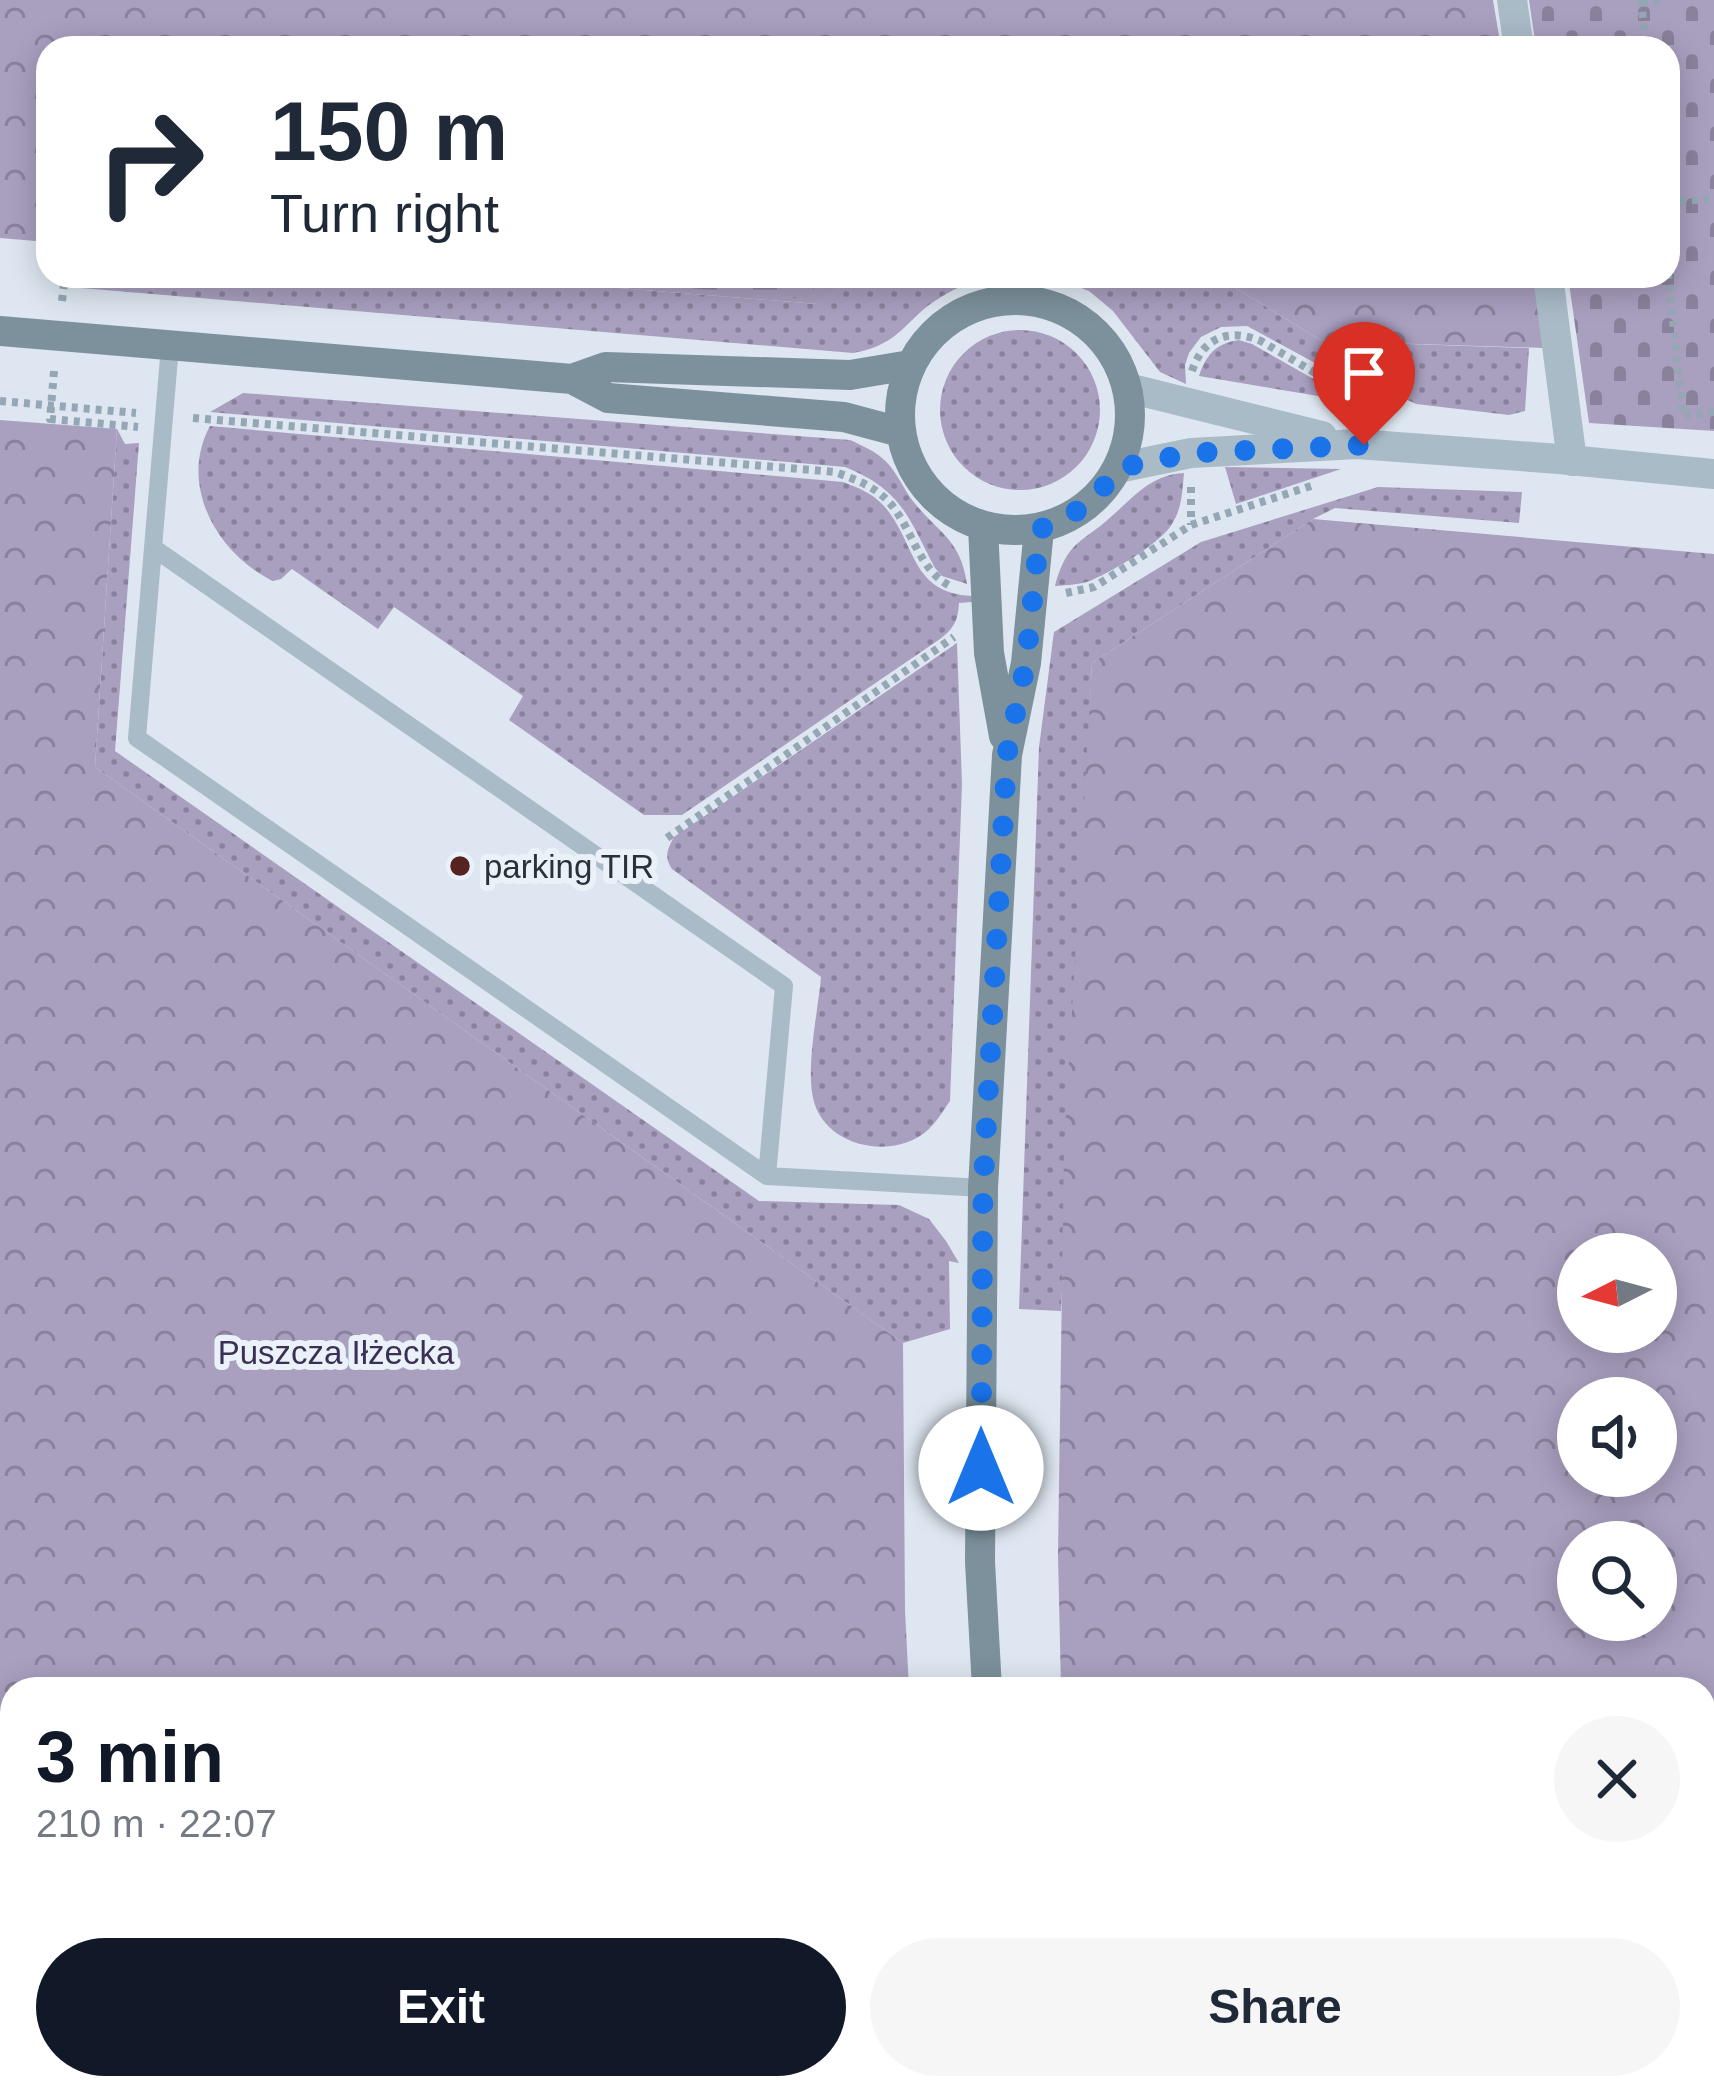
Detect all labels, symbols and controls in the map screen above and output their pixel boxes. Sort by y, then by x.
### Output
icon: right [72,84,228,240]
text: 150 m [270,84,508,178]
text: Turn right [270,183,499,243]
pin [1313,322,1415,445]
icon: arrive [1331,340,1397,406]
place label: parking TIR [484,848,654,885]
marker: parking TIR [447,853,473,879]
north arrow [1557,1233,1677,1353]
map controls [1557,1233,1677,1641]
park label: Puszcza Iłżecka [218,1334,455,1371]
button: sound [1557,1377,1677,1497]
position arrow [918,1405,1044,1531]
button: search [1557,1521,1677,1641]
button: close [1554,1716,1680,1842]
text: 3 min [36,1717,224,1797]
text: 210 m · 22:07 [36,1802,277,1845]
button: Exit [36,1938,846,2076]
button: Share [870,1938,1680,2076]

